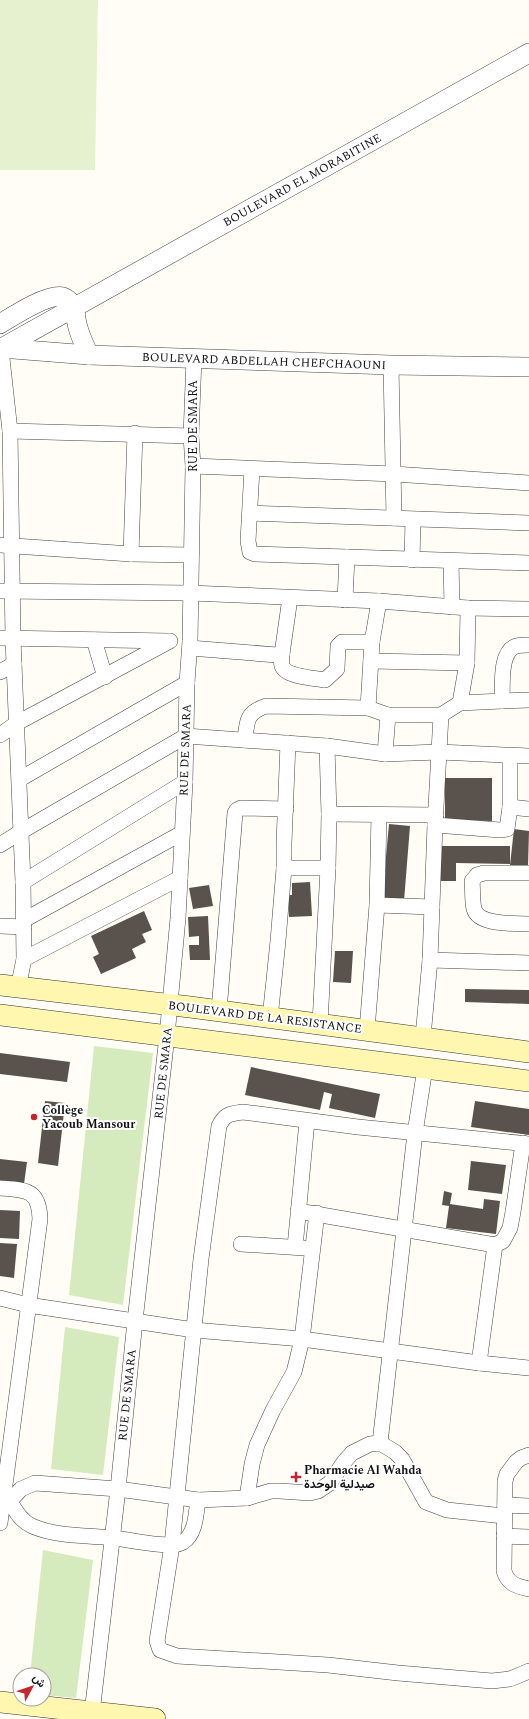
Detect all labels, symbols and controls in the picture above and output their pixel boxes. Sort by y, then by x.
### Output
street label: BOULEVARD EL MORABITINE [220,129,385,232]
street label: BOULEVARD ABDELLAH CHEFCHAOUNI [142,348,386,375]
street label: RUE DE SMARA [184,380,203,472]
street label: RUE DE SMARA [174,704,197,796]
street label: BOULEVARD DE LA RESISTANCE [167,996,363,1039]
street label: RUE DE SMARA [149,1026,178,1120]
place label: Collège Yacoub Mansour [42,1101,136,1134]
marker: Collège Yacoub Mansour [29,1112,39,1122]
street label: RUE DE SMARA [113,1348,142,1442]
place label: Pharmacie Al Wahda صيدلية الوحدة [304,1461,422,1494]
marker: Pharmacie Al Wahda صيدلية الوحدة [291,1472,301,1482]
north arrow [12,1667,52,1707]
text: ش [29,1670,50,1691]

